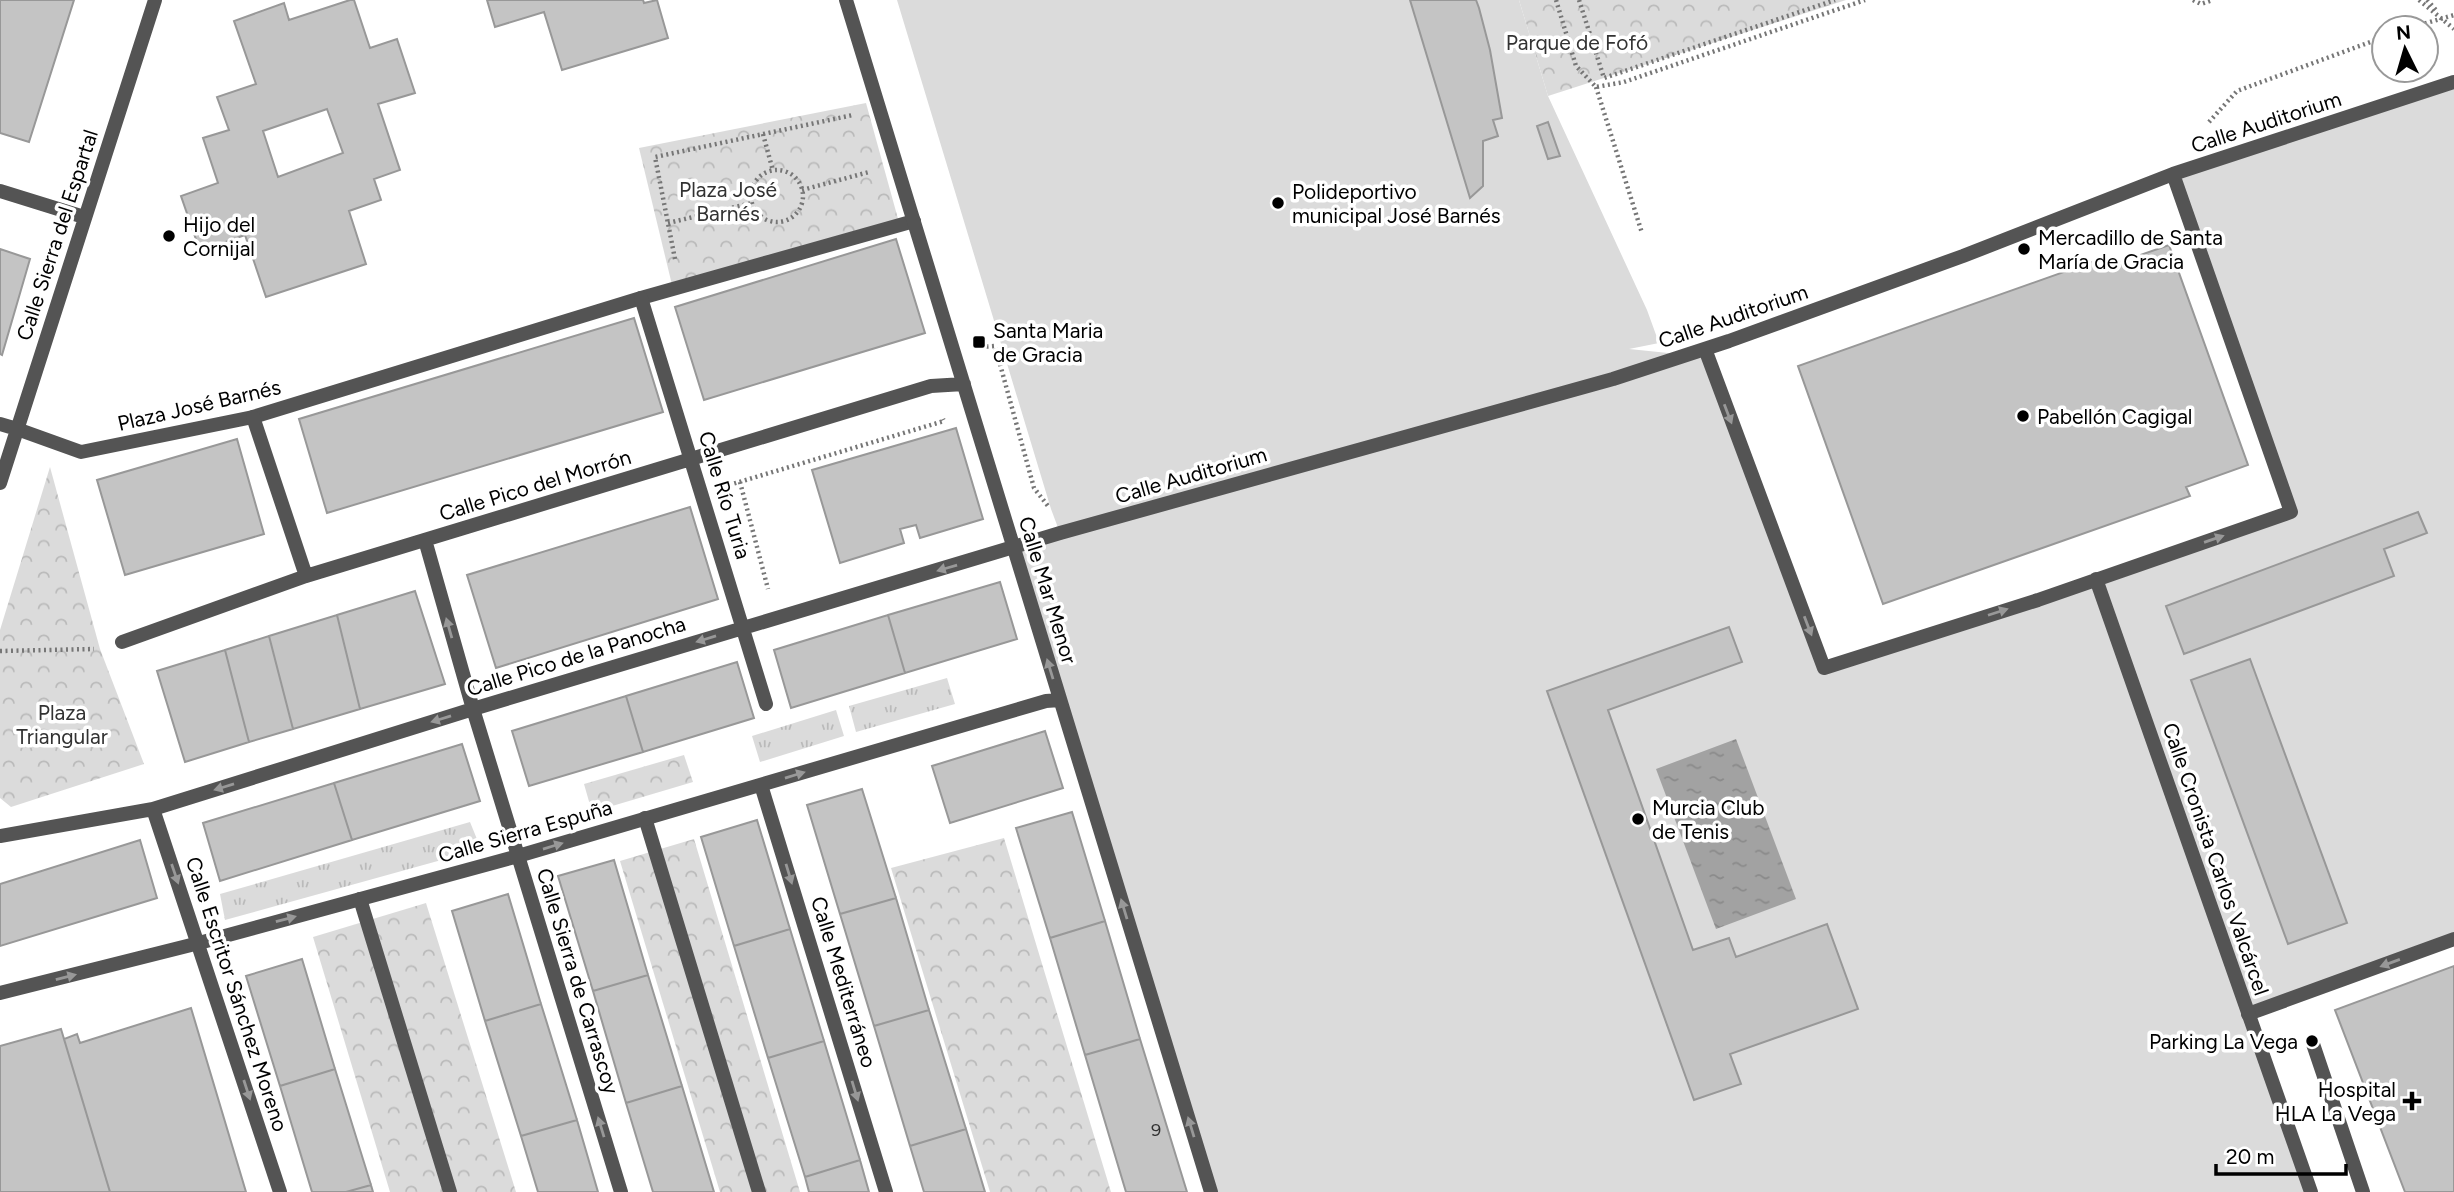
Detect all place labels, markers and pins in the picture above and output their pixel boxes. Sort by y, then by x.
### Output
place label: Polideportivo municipal José Barnés [1292,179,1500,228]
marker: Polideportivo municipal José Barnés [1270,195,1286,211]
place label: Hijo del Cornijal [183,212,255,261]
place label: Mercadillo de Santa María de Gracia [2038,225,2223,274]
marker: Hijo del Cornijal [161,228,177,244]
marker: Mercadillo de Santa María de Gracia [2016,241,2032,257]
place label: Santa Maria de Gracia [993,318,1103,367]
marker: Santa Maria de Gracia [971,334,987,350]
place label: Pabellón Cagigal [2037,404,2192,429]
marker: Pabellón Cagigal [2015,408,2031,424]
place label: Murcia Club de Tenis [1652,795,1765,844]
marker: Murcia Club de Tenis [1630,811,1646,827]
place label: Parking La Vega [2149,1029,2298,1054]
marker: Parking La Vega [2304,1033,2320,1049]
place label: Hospital HLA La Vega [2275,1077,2396,1126]
marker: Hospital HLA La Vega [2402,1091,2422,1111]

